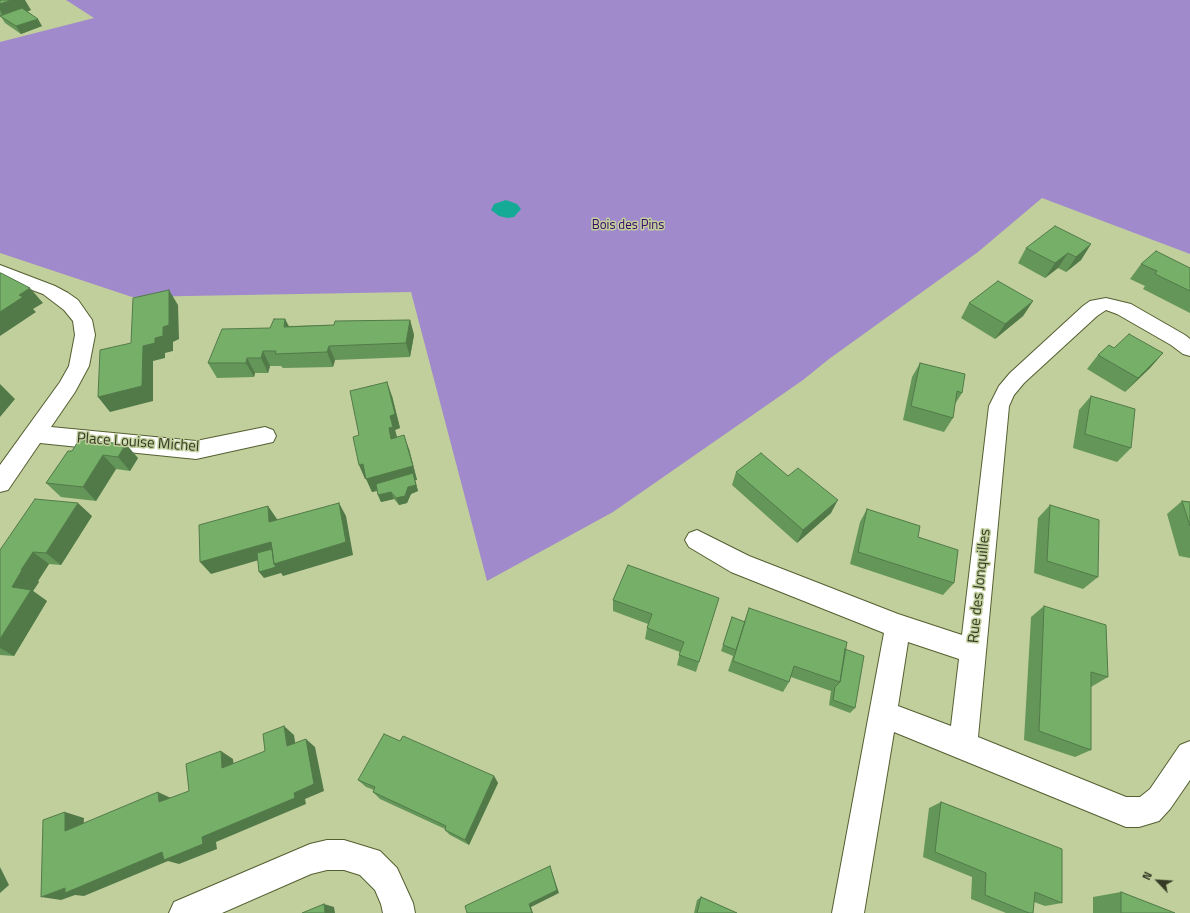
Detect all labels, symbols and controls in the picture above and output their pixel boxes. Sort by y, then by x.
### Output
park label: Bois des Pins [592,218,664,234]
street label: Place Louise Michel [76,430,200,456]
street label: Rue des Jonquilles [965,528,995,644]
north arrow [1138,861,1178,901]
text: N [1138,869,1156,883]

